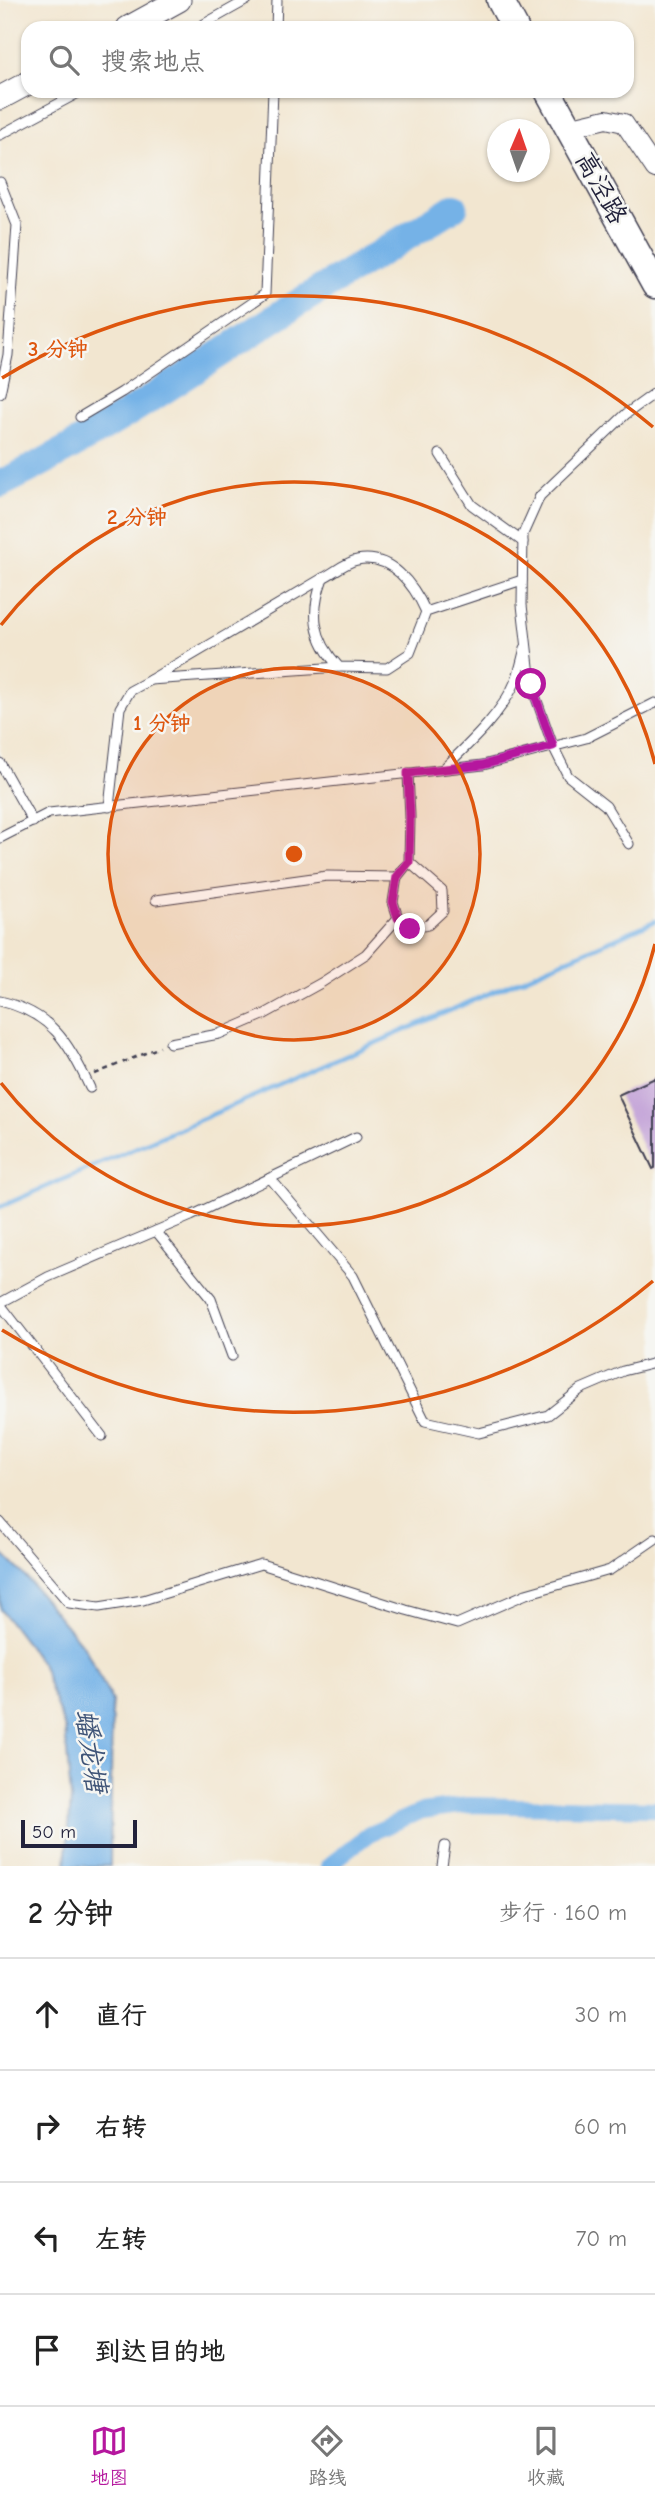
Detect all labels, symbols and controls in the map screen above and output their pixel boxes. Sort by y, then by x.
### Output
search box [21,21,634,98]
icon: search [45,41,83,79]
text: 搜索地点 [101,47,205,77]
north arrow [487,119,550,182]
street label: 高泾路 [569,147,633,229]
text: 3 分钟 [28,337,88,361]
text: 2 分钟 [107,505,167,529]
route start [515,668,546,699]
text: 1 分钟 [133,711,191,735]
centre of rings [282,842,306,866]
route end [394,913,425,944]
water label: 蟠龙塘 [69,1707,113,1798]
scale bar [21,1817,136,1849]
text: 50 m [32,1821,76,1843]
text: 2 分钟 [28,1896,114,1931]
text: 步行 · 160 m [499,1899,627,1926]
icon: ahead [28,1995,66,2033]
text: 直行 [95,2001,147,2031]
text: 30 m [575,2001,627,2028]
icon: right [28,2107,66,2145]
text: 右转 [95,2113,147,2143]
text: 60 m [574,2113,627,2140]
icon: left [28,2219,66,2257]
text: 左转 [95,2225,147,2255]
text: 70 m [575,2225,627,2252]
icon: arrive [28,2331,66,2369]
text: 到达目的地 [95,2337,225,2367]
tab: 地图 [90,2422,128,2489]
tab: 路线 [308,2422,347,2489]
tab: 收藏 [527,2422,565,2489]

